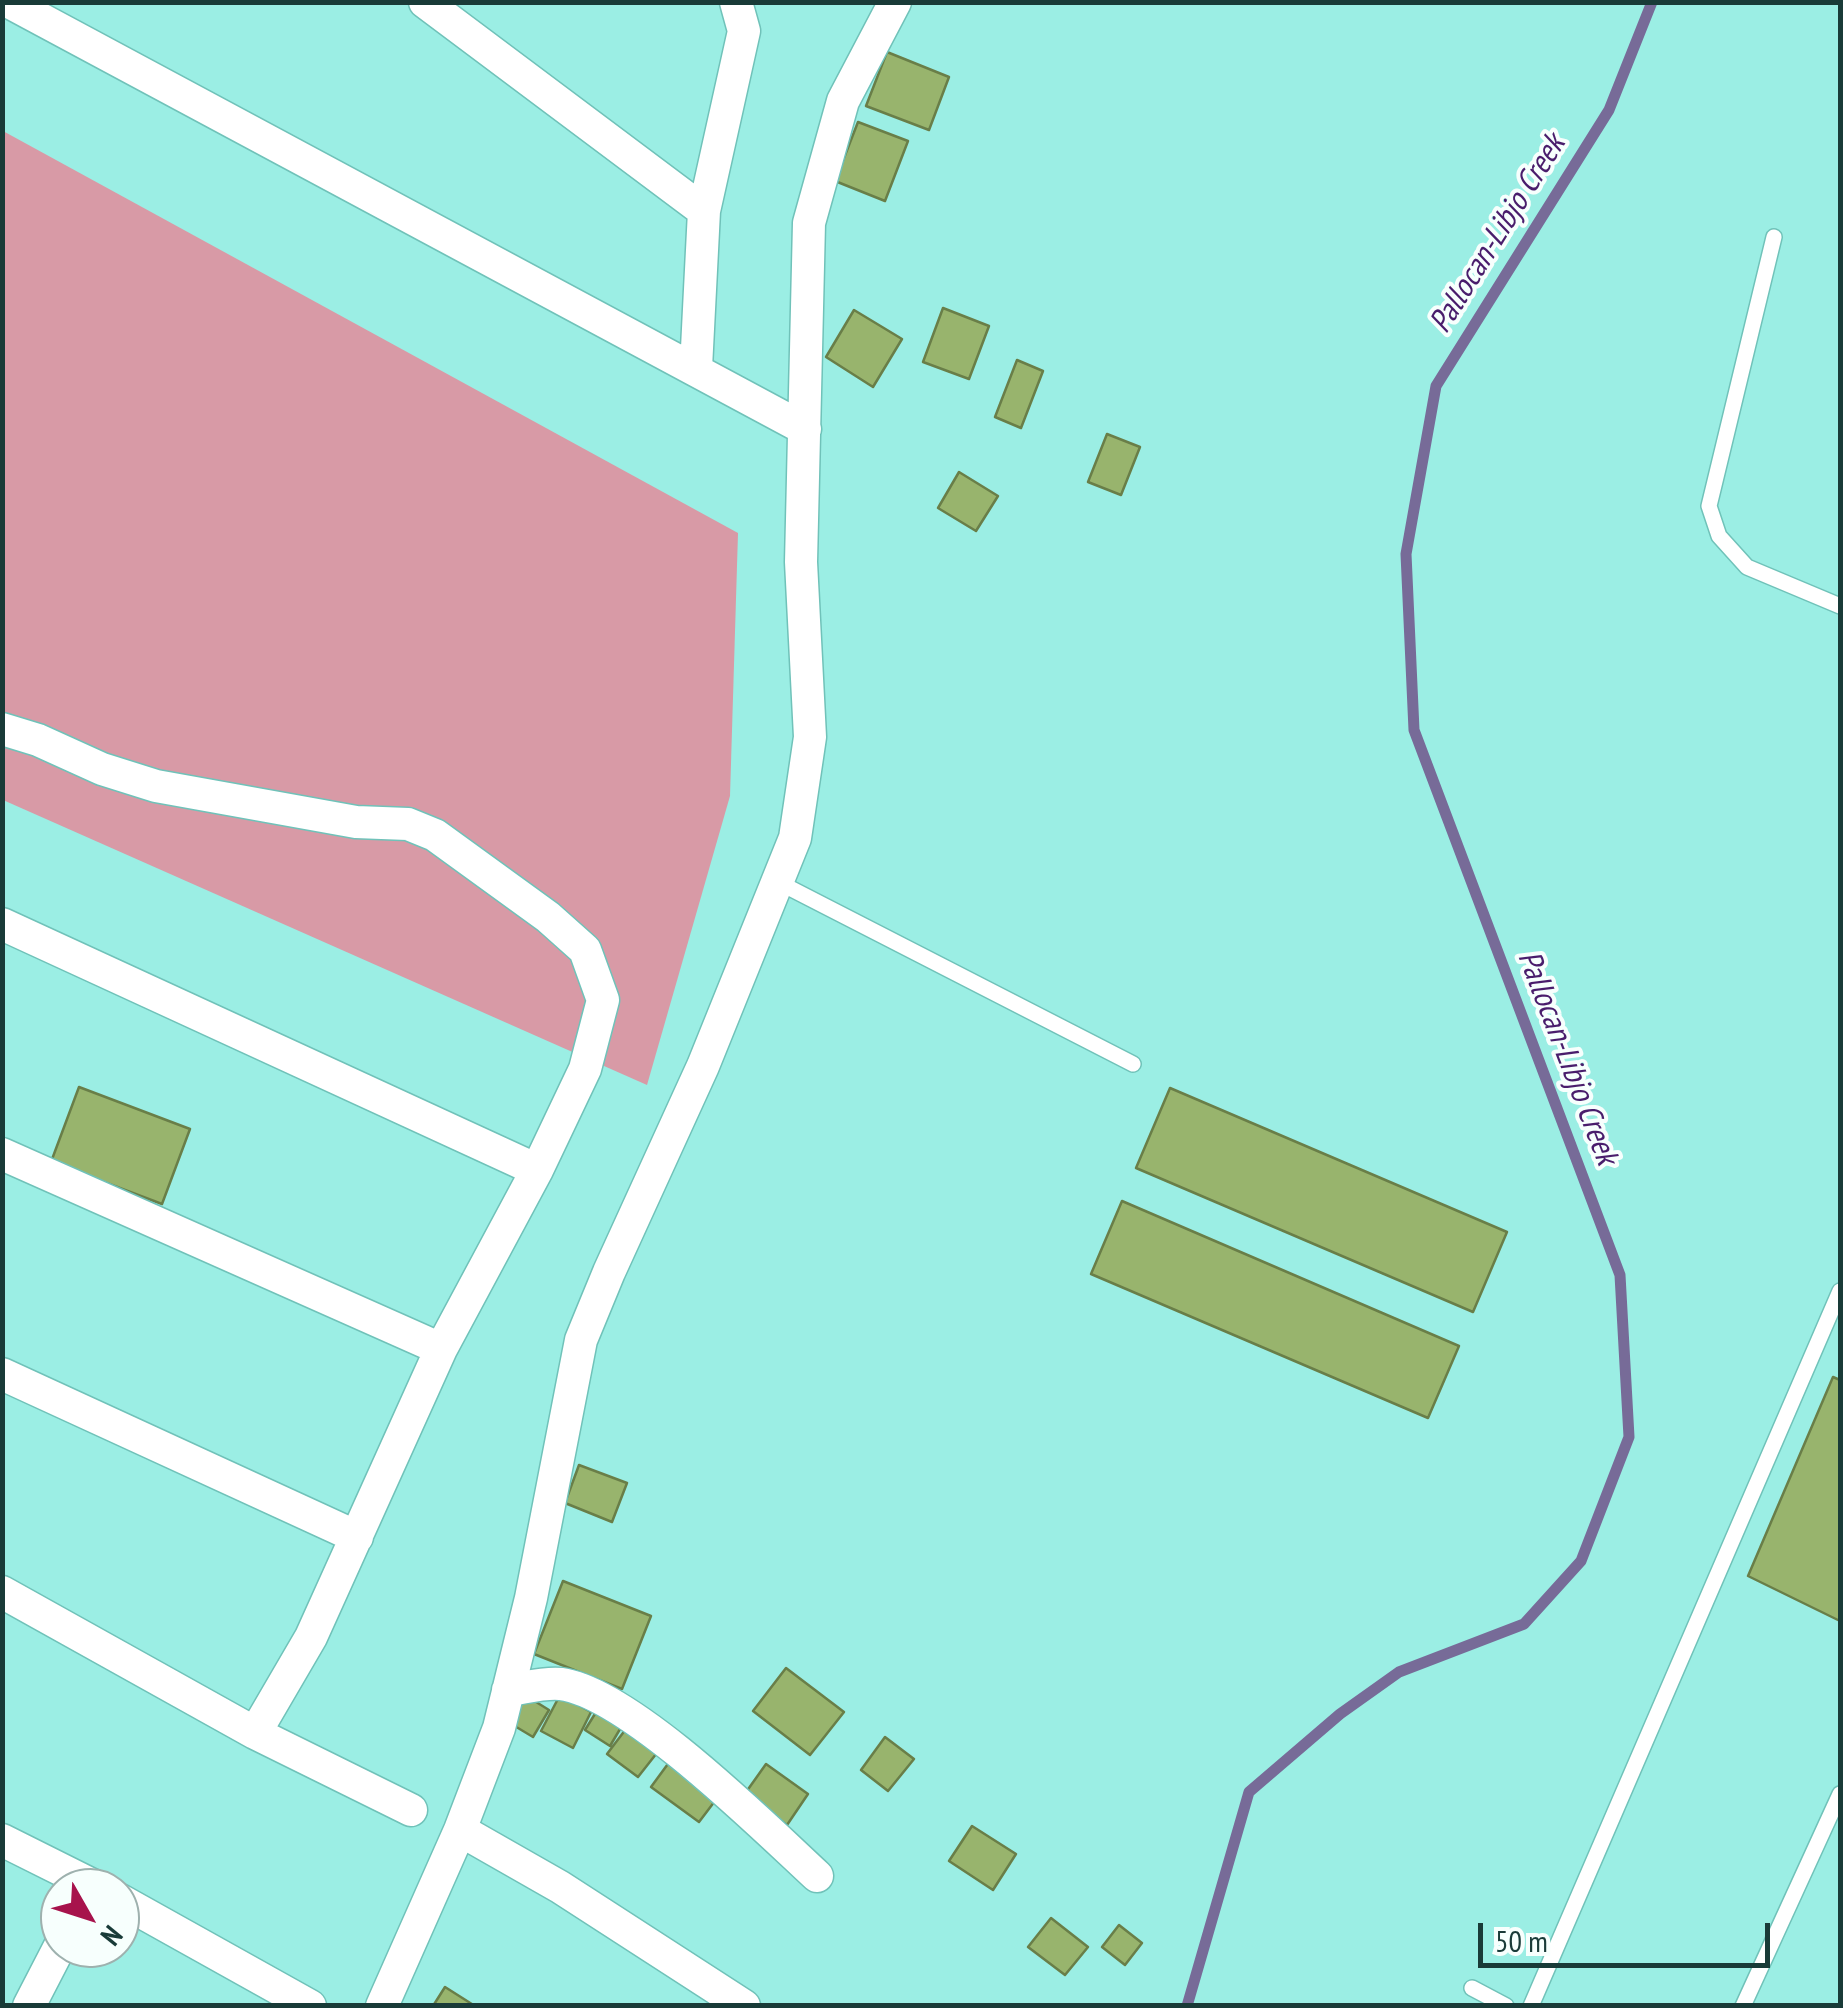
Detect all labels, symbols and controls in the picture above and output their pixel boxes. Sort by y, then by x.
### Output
water label: Pallocan-Libjo Creek [1422,128,1574,340]
water label: Pallocan-Libjo Creek [1509,946,1625,1170]
north arrow [40,1868,140,1968]
scale bar [1483,1903,1776,1965]
text: N [93,1918,131,1953]
text: 50 m [1495,1921,1548,1960]

